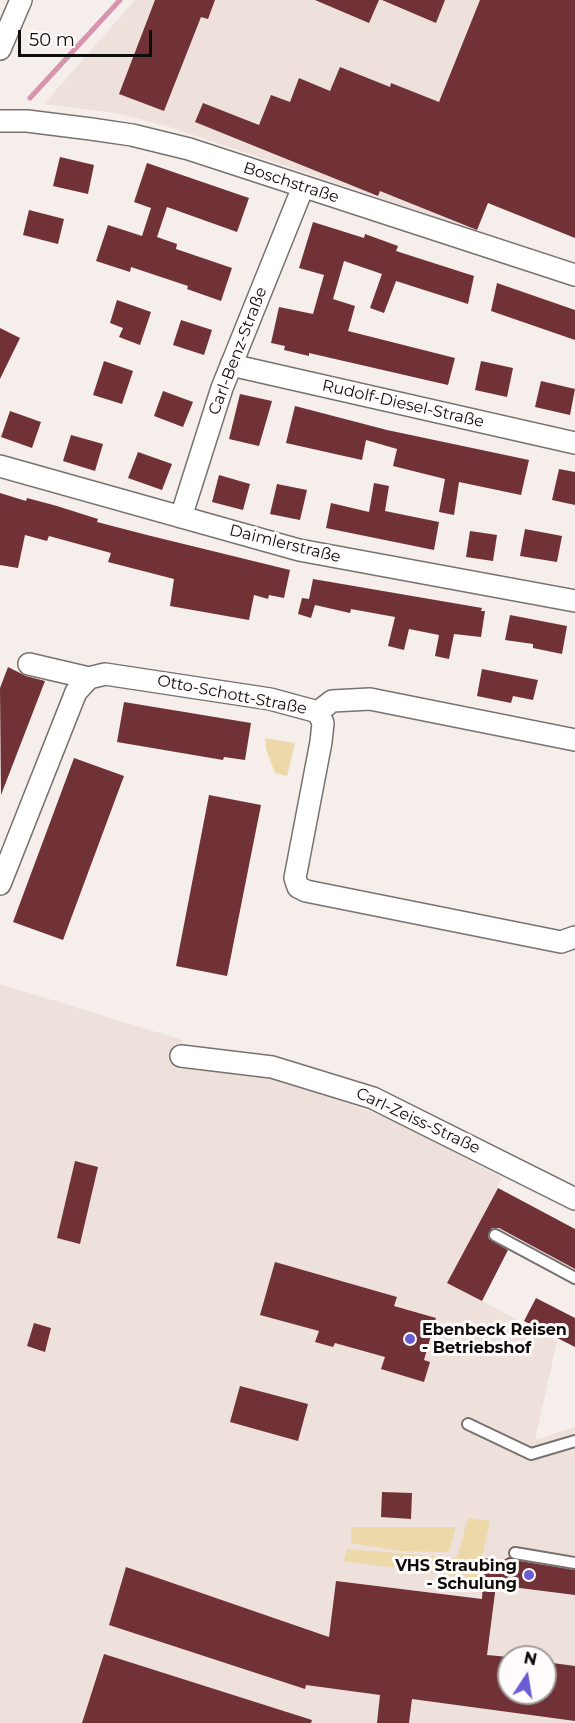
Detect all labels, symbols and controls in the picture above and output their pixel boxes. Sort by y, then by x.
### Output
scale bar [21,18,154,56]
text: 50 m [29,29,75,51]
street label: Boschstraße [241,159,341,207]
street label: Carl-Benz-Straße [205,284,271,418]
street label: Rudolf-Diesel-Straße [320,376,486,432]
street label: Daimlerstraße [227,521,343,567]
street label: Otto-Schott-Straße [156,671,308,719]
street label: Carl-Zeiss-Straße [353,1084,483,1158]
place label: Ebenbeck Reisen - Betriebshof [422,1320,567,1358]
marker: Ebenbeck Reisen - Betriebshof [403,1332,417,1346]
place label: VHS Straubing - Schulung [395,1556,517,1594]
marker: VHS Straubing - Schulung [522,1568,536,1582]
north arrow [497,1645,557,1705]
text: N [522,1648,539,1669]

